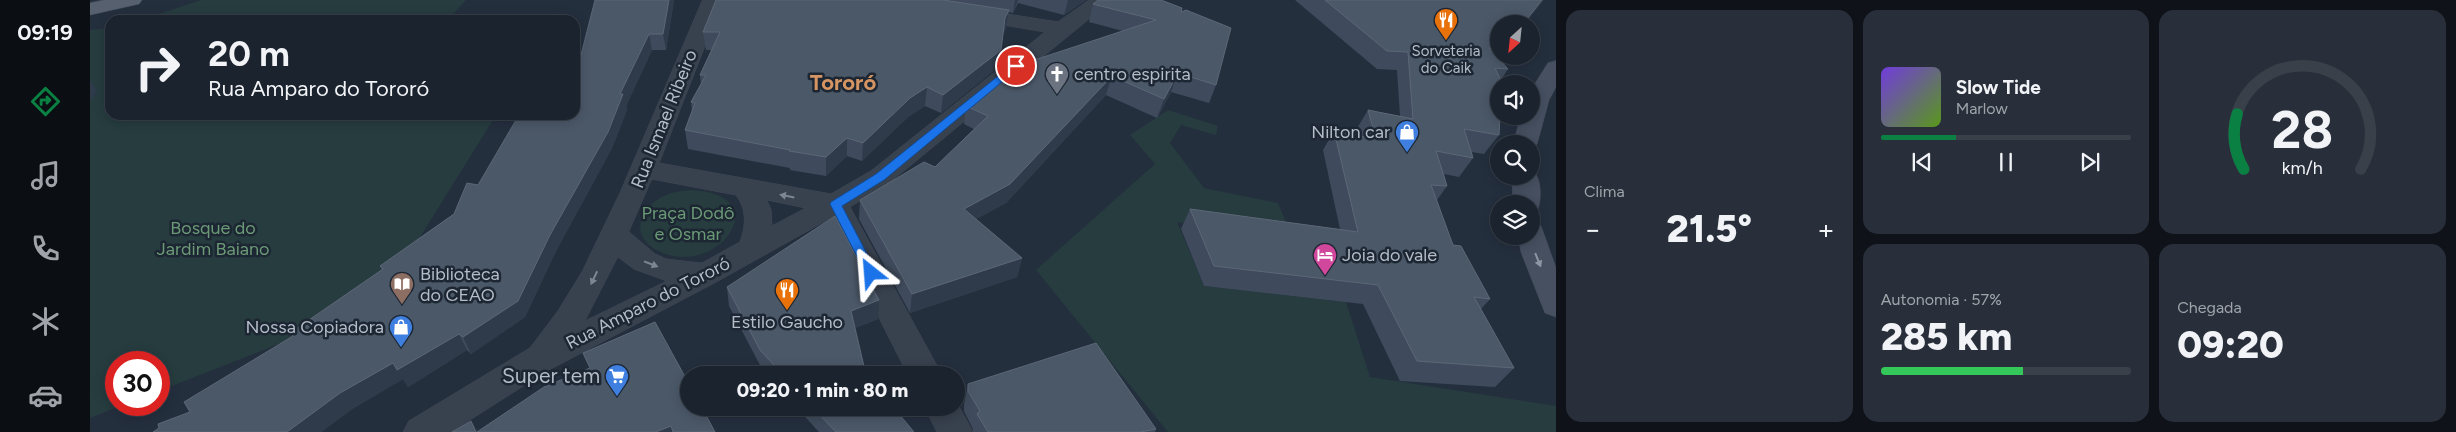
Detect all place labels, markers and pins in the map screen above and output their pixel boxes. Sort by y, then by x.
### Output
restaurant icon: Sorveteria do Caik [1433,7,1459,41]
place label: Sorveteria do Caik [1412,42,1480,77]
pin [995,45,1037,87]
church icon: centro espirita [1044,61,1070,95]
place label: centro espirita [1074,63,1191,85]
shop icon: Nilton car [1394,119,1420,153]
place label: Nilton car [1311,121,1390,143]
hotel icon: Joia do vale [1312,242,1338,276]
place label: Joia do vale [1342,244,1437,266]
place label: Biblioteca do CEAO [420,263,500,306]
library icon: Biblioteca do CEAO [389,271,415,305]
restaurant icon: Estilo Gaucho [774,277,800,311]
place label: Estilo Gaucho [731,311,843,333]
shop icon: Nossa Copiadora [388,314,414,348]
place label: Nossa Copiadora [246,316,384,338]
place label: Super tem [502,363,600,388]
supermarket icon: Super tem [604,363,630,397]

